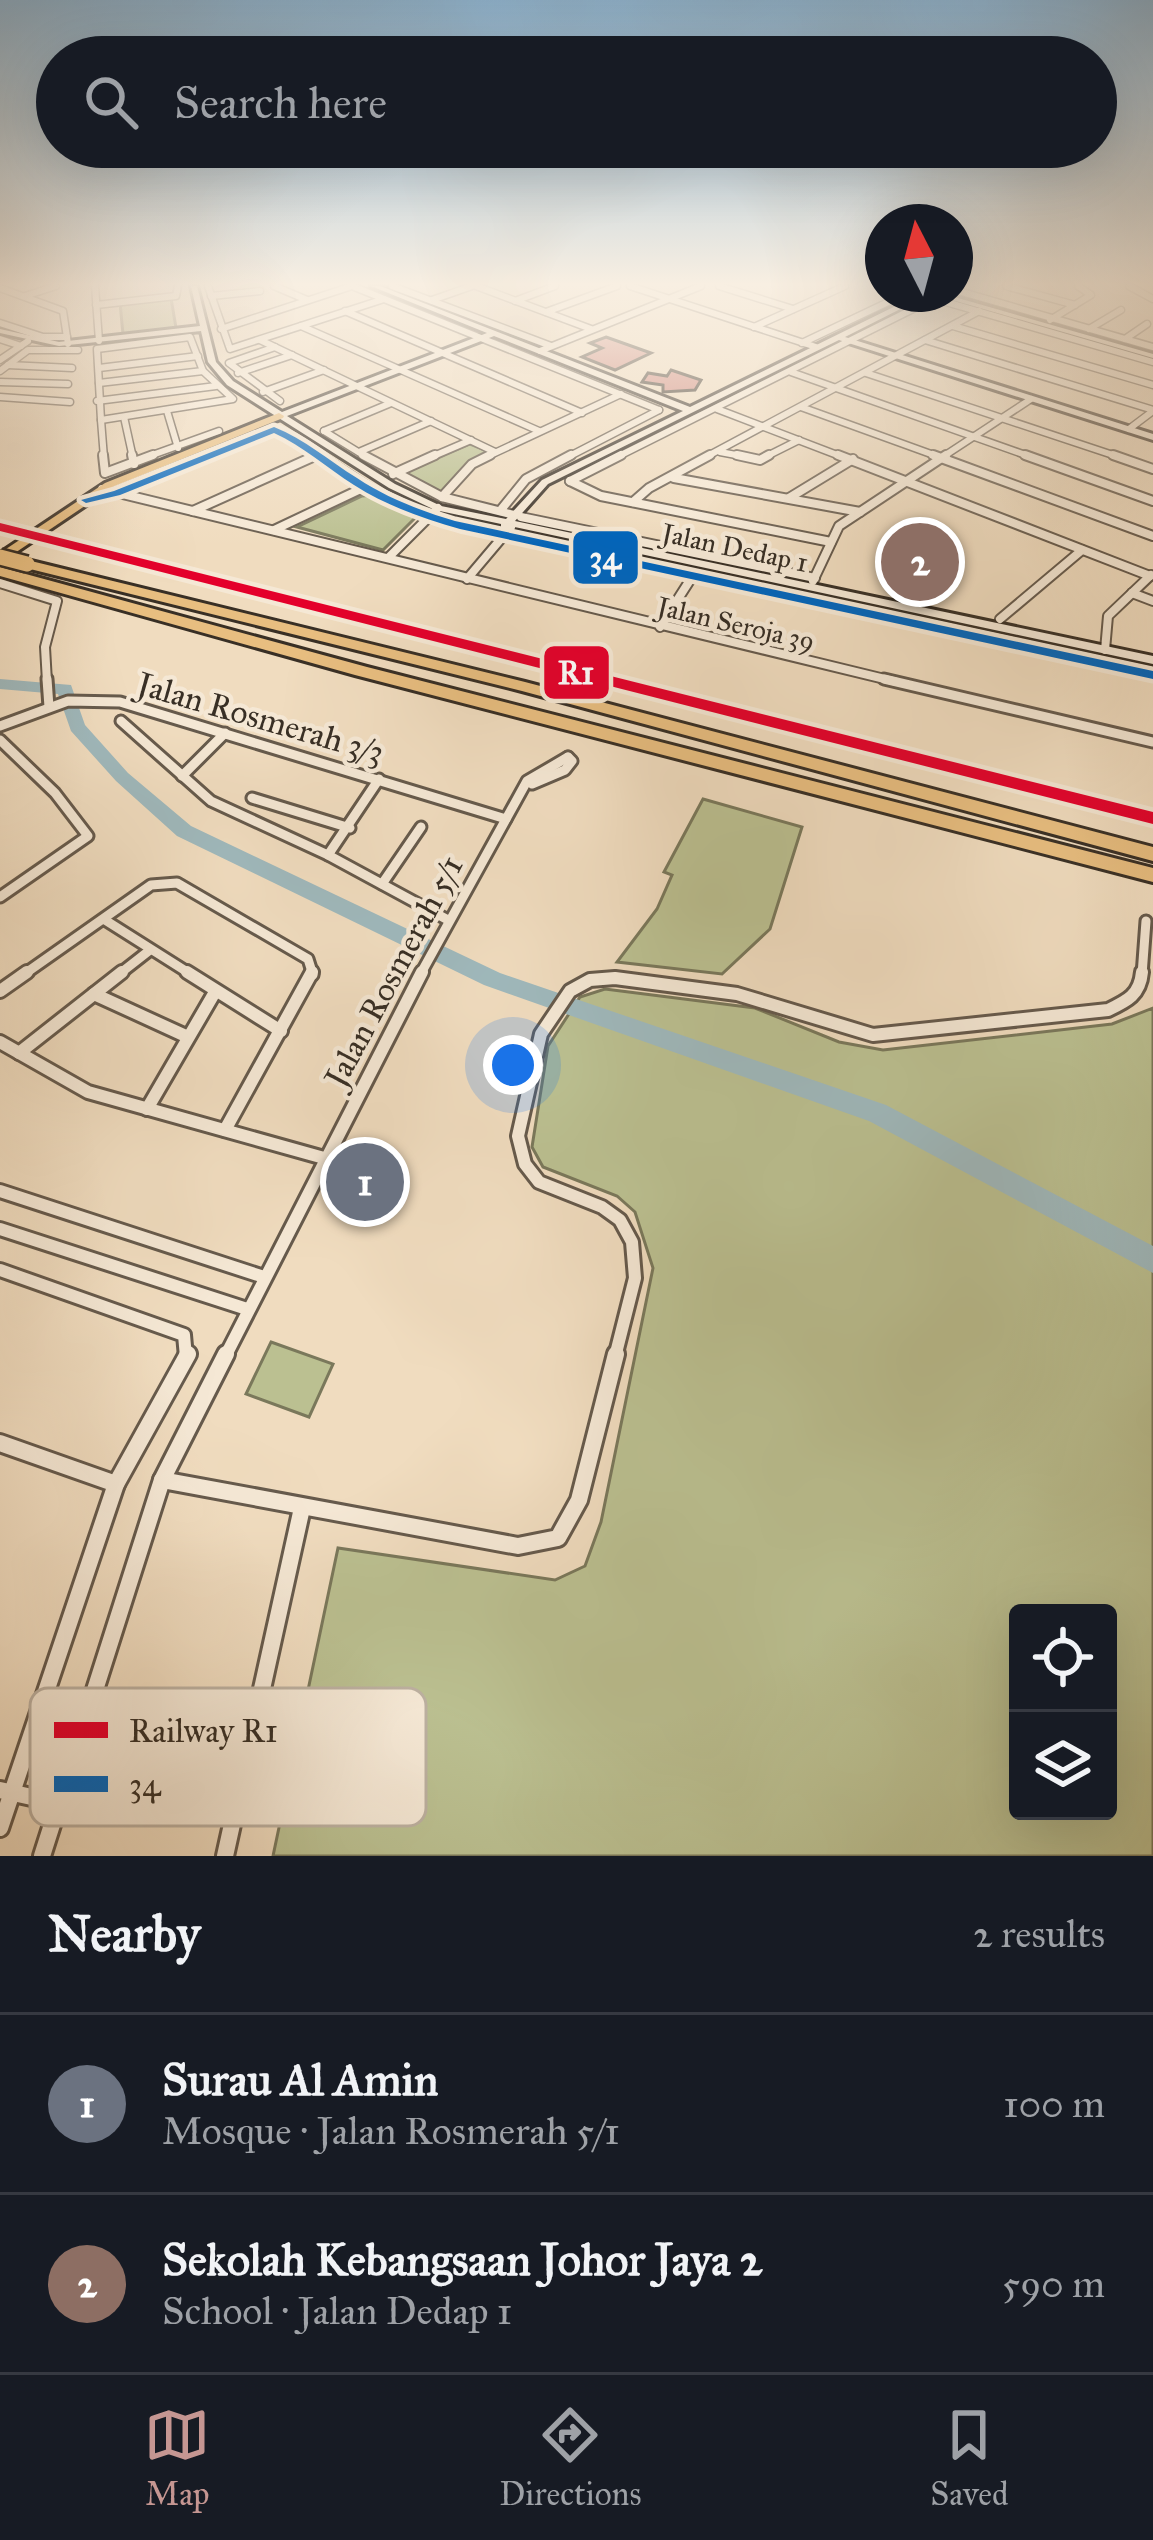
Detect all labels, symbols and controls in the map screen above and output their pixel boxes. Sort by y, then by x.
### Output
search box [36,36,1117,168]
icon: search [78,69,144,135]
text: Search here [174,75,387,130]
north arrow [865,204,973,312]
street label: Jalan Dedap 1 [656,515,811,579]
pin: 2 [881,517,959,607]
line badge: 34 [571,529,640,586]
text: 34 [589,538,622,578]
street label: Jalan Seroja 39 [651,589,818,659]
line badge: R1 [542,644,611,701]
text: R1 [558,653,594,693]
street label: Jalan Rosmerah 3/3 [130,663,389,773]
street label: Jalan Rosmerah 5/1 [315,849,473,1097]
your location [483,1035,543,1095]
pin: 1 [326,1137,404,1227]
map controls [1009,1604,1117,1820]
button: locate [1009,1604,1117,1712]
legend [30,1688,426,1826]
text: Railway R1 [129,1711,278,1751]
button: layers [1009,1712,1117,1820]
text: 34 [129,1765,162,1805]
text: Nearby [48,1903,200,1965]
text: 2 results [973,1910,1105,1958]
text: Surau Al Amin [162,2052,438,2107]
text: 1 [79,2080,95,2128]
text: 100 m [1003,2080,1105,2128]
text: Mosque · Jalan Rosmerah 5/1 [162,2107,620,2155]
text: Sekolah Kebangsaan Johor Jaya 2 [162,2232,762,2287]
text: 2 [77,2260,97,2308]
text: 590 m [1002,2260,1105,2308]
text: School · Jalan Dedap 1 [162,2287,512,2335]
tab: Map [144,2402,210,2514]
tab: Directions [499,2402,641,2514]
tab: Saved [930,2402,1009,2514]

